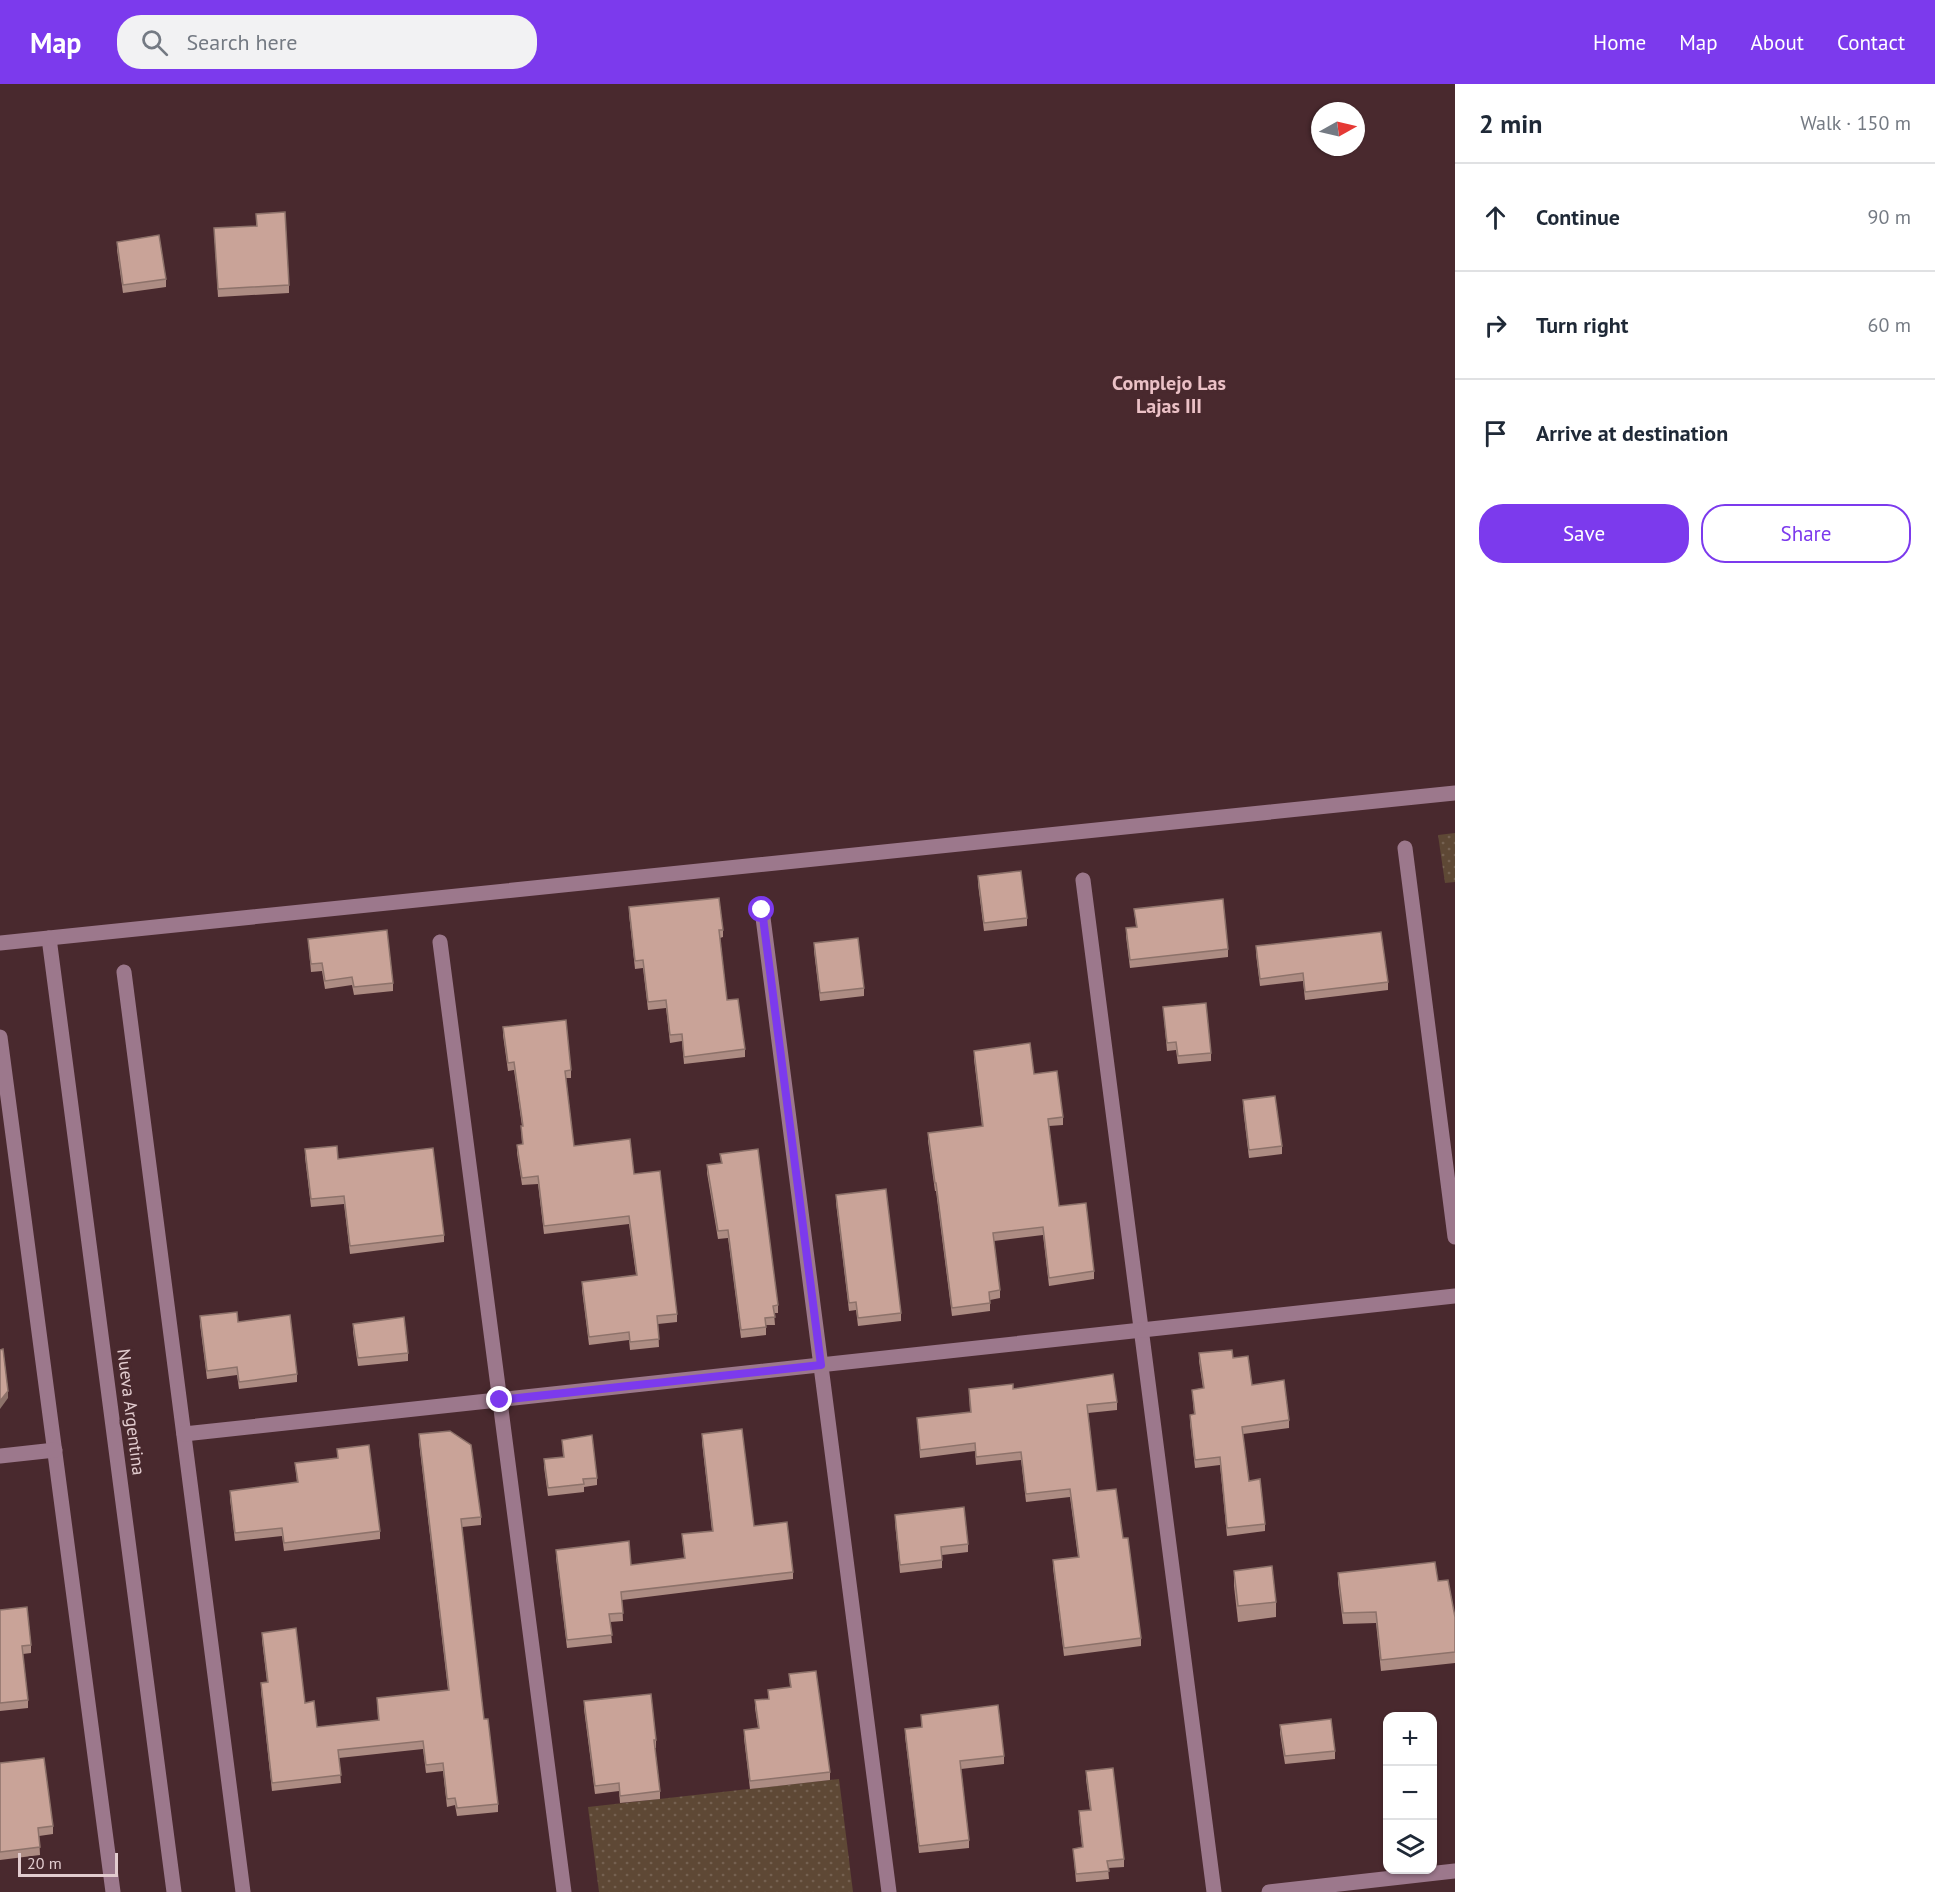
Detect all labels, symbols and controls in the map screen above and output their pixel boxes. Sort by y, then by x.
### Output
search box [117,15,537,69]
text: Map [30,24,81,61]
icon: search [138,26,171,59]
text: Search here [186,28,297,56]
text: Home [1593,29,1646,56]
text: Map [1679,29,1718,56]
text: About [1751,29,1804,56]
text: Contact [1837,29,1905,56]
north arrow [1311,102,1365,156]
text: 2 min [1479,107,1542,140]
text: Walk · 150 m [1800,110,1911,136]
icon: ahead [1479,201,1512,234]
text: Continue [1536,203,1620,231]
text: 90 m [1868,204,1911,230]
icon: right [1479,309,1512,342]
text: Turn right [1536,311,1628,339]
text: 60 m [1868,312,1911,338]
district label: Complejo Las Lajas III [1112,370,1226,419]
icon: arrive [1479,417,1512,450]
text: Arrive at destination [1536,419,1728,447]
button: Save [1479,504,1689,563]
button: Share [1701,504,1911,563]
route start [748,896,774,922]
street label: Nueva Argentina [112,1347,151,1477]
route end [486,1386,512,1412]
map controls [1383,1712,1437,1874]
button: + [1383,1712,1437,1766]
button: − [1383,1766,1437,1820]
button: layers [1383,1820,1437,1874]
scale bar [18,1850,118,1878]
text: 20 m [27,1853,62,1873]

